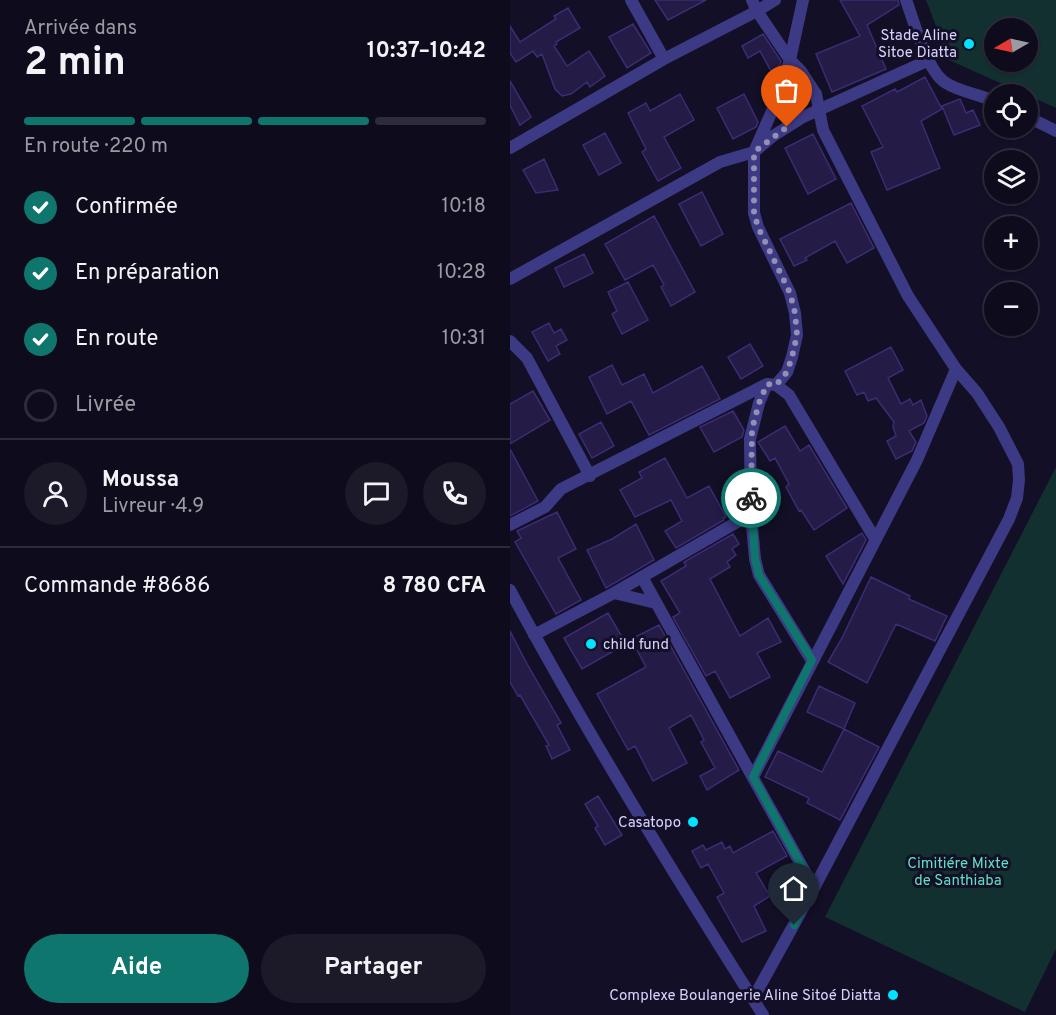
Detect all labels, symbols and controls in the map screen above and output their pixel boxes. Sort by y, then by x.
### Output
text: Arrivée dans [24,16,137,42]
north arrow [984,18,1038,72]
map controls [984,18,1038,336]
place label: Stade Aline Sitoe Diatta [878,27,957,63]
marker: Stade Aline Sitoe Diatta [962,37,976,51]
text: 10:37–10:42 [367,38,486,65]
text: 2 min [24,40,126,89]
pin [761,65,812,127]
icon: bag [770,74,803,107]
button: locate [984,84,1038,138]
text: En route · 220 m [24,134,168,160]
button: layers [984,150,1038,204]
icon: check [24,191,57,224]
text: Confirmée [75,194,178,221]
text: 10:18 [442,194,486,220]
button: + [984,216,1038,270]
icon: check [24,257,57,290]
text: En préparation [75,260,220,287]
text: 10:28 [437,260,486,286]
button: − [984,282,1038,336]
icon: check [24,323,57,356]
text: En route [75,326,158,353]
text: 10:31 [442,326,486,352]
text: Livrée [75,392,136,419]
button: person [24,462,87,525]
button: chat [345,462,408,525]
button: phone [423,462,486,525]
text: Moussa [102,467,179,494]
courier [721,468,781,528]
icon: bike [735,482,768,515]
text: Livreur · 4.9 [102,494,204,520]
text: Commande #8686 [24,573,210,600]
text: 8 780 CFA [383,573,486,600]
place label: child fund [603,636,669,655]
marker: child fund [584,637,598,651]
place label: Casatopo [618,814,681,833]
marker: Casatopo [686,815,700,829]
park label: Cimitiére Mixte de Santhiaba [907,855,1009,891]
pin [768,863,819,925]
icon: home [777,872,810,905]
button: Aide [24,934,249,1003]
button: Partager [261,934,486,1003]
place label: Complexe Boulangerie Aline Sitoé Diatta [609,987,881,1006]
marker: Complexe Boulangerie Aline Sitoé Diatta [886,988,900,1002]

